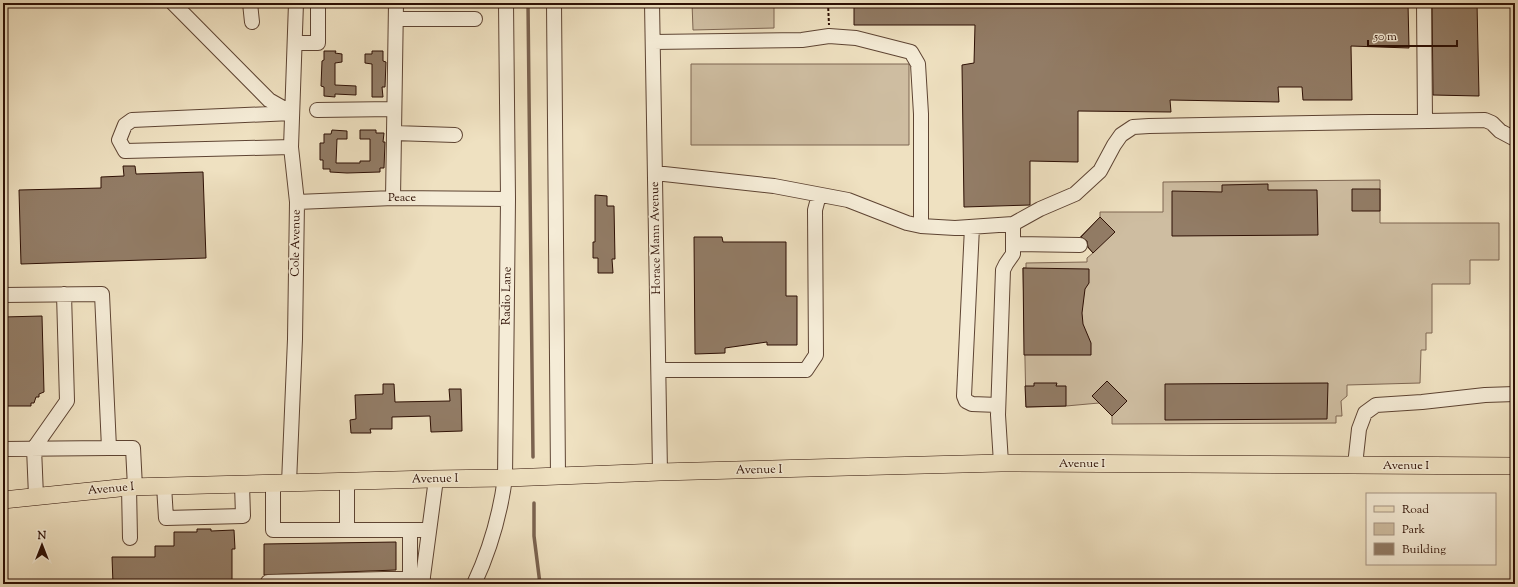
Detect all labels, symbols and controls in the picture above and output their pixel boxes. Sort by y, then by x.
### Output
scale bar [1368,22,1457,48]
text: 50 m [1373,28,1397,46]
street label: Horace Mann Avenue [646,181,666,295]
street label: Peace [388,189,417,207]
street label: Cole Avenue [286,209,306,277]
street label: Radio Lane [497,266,517,325]
street label: Avenue I [1059,455,1105,473]
street label: Avenue I [1383,457,1429,475]
street label: Avenue I [736,461,783,479]
street label: Avenue I [412,470,459,488]
street label: Avenue I [87,478,135,500]
legend [1366,493,1496,565]
text: Road [1402,501,1429,519]
text: Park [1402,521,1425,539]
north arrow [22,525,62,565]
text: N [37,528,47,544]
text: Building [1402,541,1446,559]

